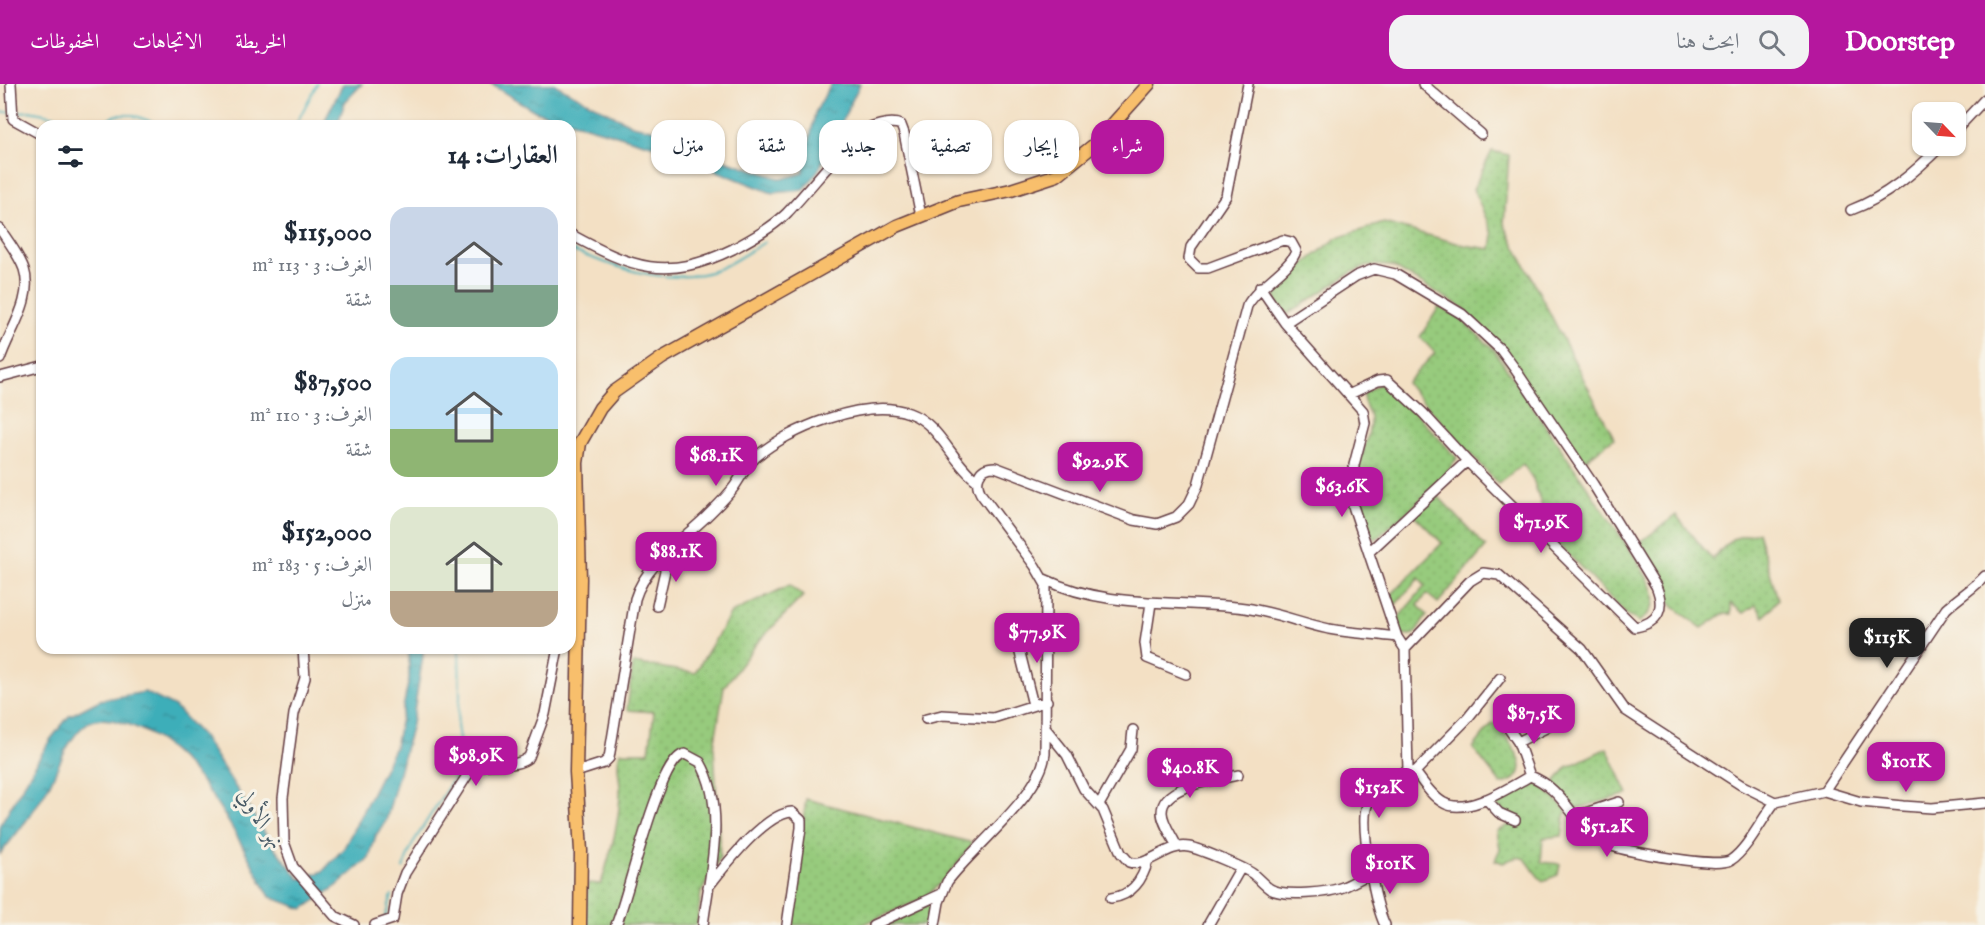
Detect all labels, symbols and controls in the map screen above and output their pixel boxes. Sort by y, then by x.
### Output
search box [1389,15,1809,69]
text: Doorstep [1845,25,1955,60]
icon: search [1755,26,1788,59]
text: ابحث هنا [1676,28,1740,56]
text: المحفوظات [30,29,99,56]
text: الاتجاهات [132,29,202,56]
text: الخريطة [235,29,286,56]
north arrow [1912,102,1966,156]
map controls [1912,102,1966,156]
chip: منزل [651,120,725,174]
chip: شقة [737,120,807,174]
chip: جديد [819,120,897,174]
chip: تصفية [909,120,992,174]
chip: إيجار [1004,120,1079,174]
chip: شراء [1091,120,1164,174]
text: العقارات: 14 [447,139,558,172]
icon: filters [54,140,87,173]
text: $115,000 [284,216,372,249]
icon: home [438,231,510,303]
text: الغرف: 3 · 113 m² [252,253,372,278]
text: شقة [346,288,372,313]
text: $87,500 [293,366,372,399]
icon: home [438,381,510,453]
text: الغرف: 3 · 110 m² [250,403,372,428]
pin: $68.1K [667,436,765,487]
text: شقة [346,438,372,463]
pin: $92.9K [1051,442,1149,493]
text: $68.1K [689,443,743,468]
text: $92.9K [1072,449,1128,474]
pin: $63.6K [1293,467,1391,518]
text: $63.6K [1315,474,1369,499]
pin: $71.9K [1492,503,1590,554]
text: $71.9K [1513,510,1569,535]
text: $152,000 [281,516,372,549]
icon: home [438,531,510,603]
pin: $88.1K [627,532,725,583]
text: $88.1K [650,539,702,564]
text: الغرف: 5 · 183 m² [252,553,372,578]
text: منزل [341,588,372,613]
pin: $77.9K [988,613,1086,664]
pin: $115K [1845,618,1929,669]
text: $77.9K [1008,620,1066,645]
text: $115K [1863,625,1911,650]
pin: $87.5K [1485,694,1583,745]
text: $87.5K [1507,701,1561,726]
pin: $98.9K [427,736,525,787]
pin: $101K [1864,742,1948,793]
text: $98.9K [448,743,504,768]
pin: $40.8K [1141,748,1239,799]
text: $101K [1881,749,1931,774]
text: $40.8K [1161,755,1219,780]
pin: $152K [1337,768,1421,819]
text: $152K [1354,775,1404,800]
water label: نهر الأولي [228,782,293,857]
pin: $51.2K [1558,807,1656,858]
text: $51.2K [1580,814,1634,839]
pin: $101K [1348,844,1432,895]
text: $101K [1365,851,1415,876]

